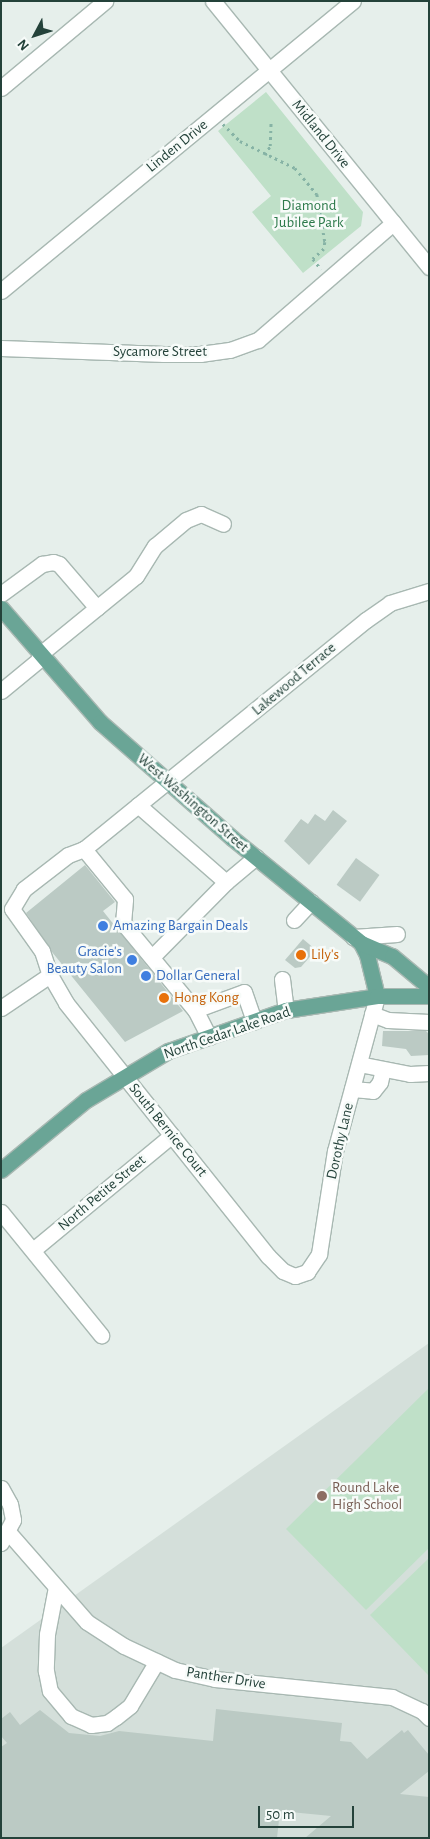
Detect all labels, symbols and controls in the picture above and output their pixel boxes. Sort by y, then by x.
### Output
north arrow [10,10,60,60]
text: N [15,36,32,53]
street label: Midland Drive [288,96,354,172]
street label: Linden Drive [143,116,211,176]
park label: Diamond Jubilee Park [274,196,344,231]
street label: Sycamore Street [113,343,207,361]
street label: Lakewood Terrace [248,639,340,719]
street label: West Washington Street [134,750,252,856]
place label: Amazing Bargain Deals [113,917,248,935]
marker: Amazing Bargain Deals [97,920,109,932]
place label: Gracie's Beauty Salon [47,942,122,977]
place label: Lily's [311,946,339,964]
marker: Lily's [295,949,307,961]
marker: Gracie's Beauty Salon [126,954,138,966]
place label: Dollar General [156,967,240,985]
marker: Dollar General [140,970,152,982]
place label: Hong Kong [174,989,239,1007]
marker: Hong Kong [158,992,170,1004]
street label: North Cedar Lake Road [162,1003,292,1063]
street label: South Bernice Court [125,1080,211,1180]
street label: Dorothy Lane [322,1101,358,1181]
street label: North Petite Street [55,1151,149,1235]
place label: Round Lake High School [332,1478,402,1513]
marker: Round Lake High School [316,1490,328,1502]
street label: Panther Drive [185,1663,267,1693]
scale bar [260,1796,356,1828]
text: 50 m [266,1807,295,1822]

